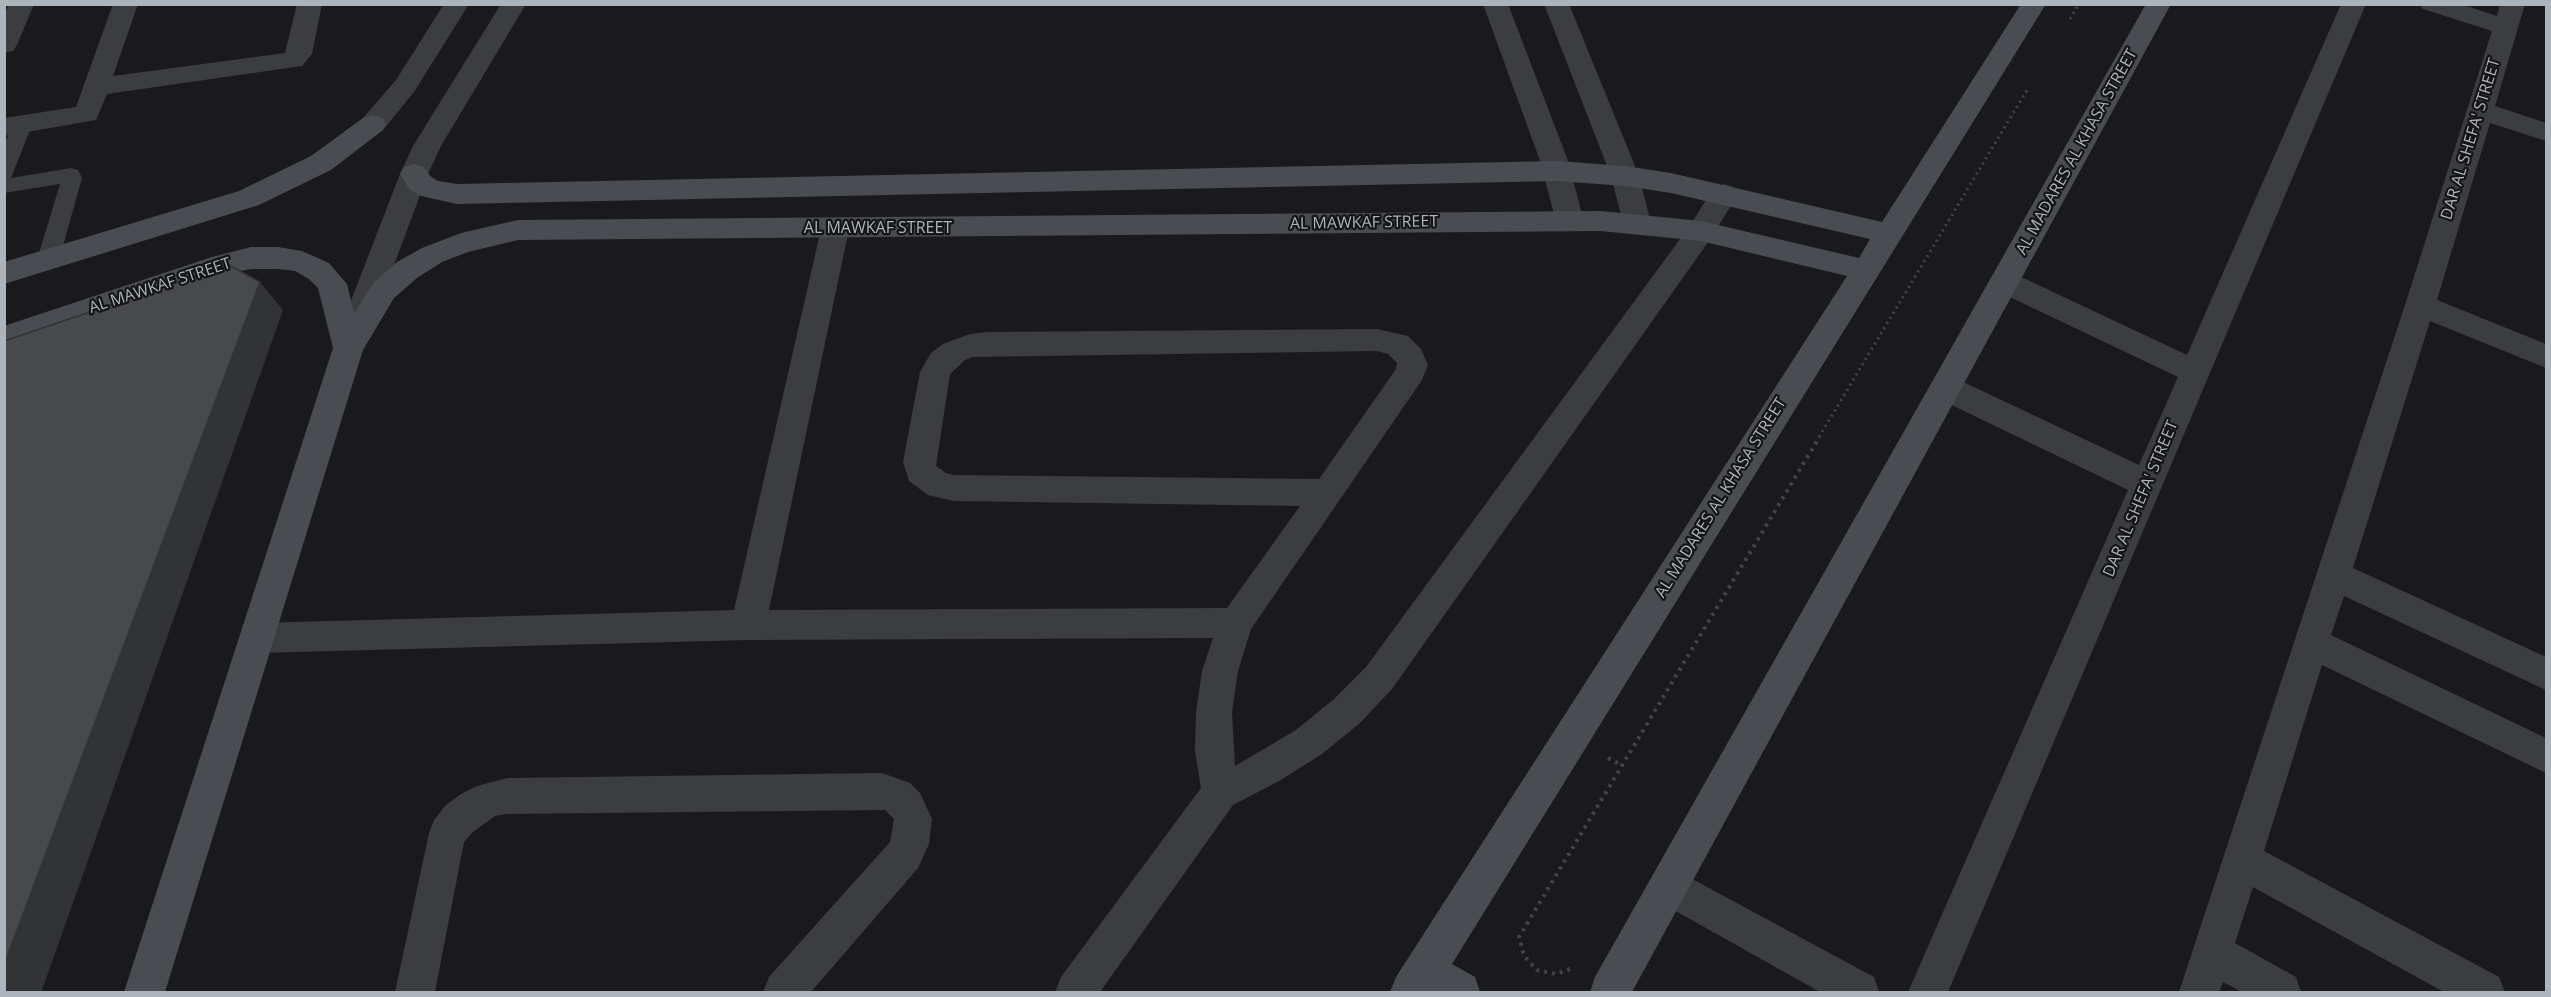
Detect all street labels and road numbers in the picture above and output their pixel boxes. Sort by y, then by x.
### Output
street label: AL MADARES AL KHASA STREET [2012,46,2142,258]
street label: DAR AL SHEFA' STREET [2437,56,2505,222]
street label: AL MAWKAF STREET [1290,212,1438,234]
street label: AL MAWKAF STREET [804,218,952,238]
street label: AL MAWKAF STREET [87,254,233,318]
street label: AL MADARES AL KHASA STREET [1651,395,1791,601]
street label: DAR AL SHEFA' STREET [2099,418,2183,580]

